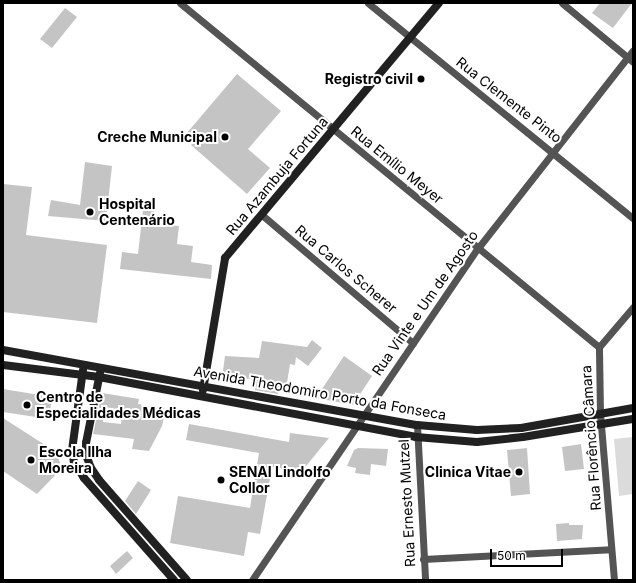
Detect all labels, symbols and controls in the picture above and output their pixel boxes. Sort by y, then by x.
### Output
street label: Rua Clemente Pinto [453,54,565,146]
place label: Registro civil [325,71,413,87]
marker: Registro civil [416,74,426,84]
street label: Rua Azambuja Fortuna [223,113,331,239]
street label: Rua Emílio Meyer [347,123,447,207]
place label: Creche Municipal [97,129,217,145]
marker: Creche Municipal [220,132,230,142]
place label: Hospital Centenário [99,196,175,228]
marker: Hospital Centenário [84,206,96,218]
street label: Rua Carlos Scherer [292,222,400,316]
street label: Rua Vinte e Um de Agosto [368,227,482,379]
street label: Avenida Theodomiro Porto da Fonseca [192,362,448,424]
street label: Rua Florêncio Câmara [578,365,604,511]
place label: Centro de Especialidades Médicas [36,389,201,422]
marker: Centro de Especialidades Médicas [21,399,33,411]
street label: Rua Ernesto Mutzel [395,439,419,567]
place label: Escola Ilha Moreira [39,444,112,476]
marker: Escola Ilha Moreira [26,455,36,465]
place label: SENAI Lindolfo Collor [229,464,331,496]
place label: Clinica Vitae [425,464,511,480]
marker: Clinica Vitae [514,467,524,477]
marker: SENAI Lindolfo Collor [216,475,226,485]
scale bar [492,541,565,567]
text: 50 m [497,548,526,563]

